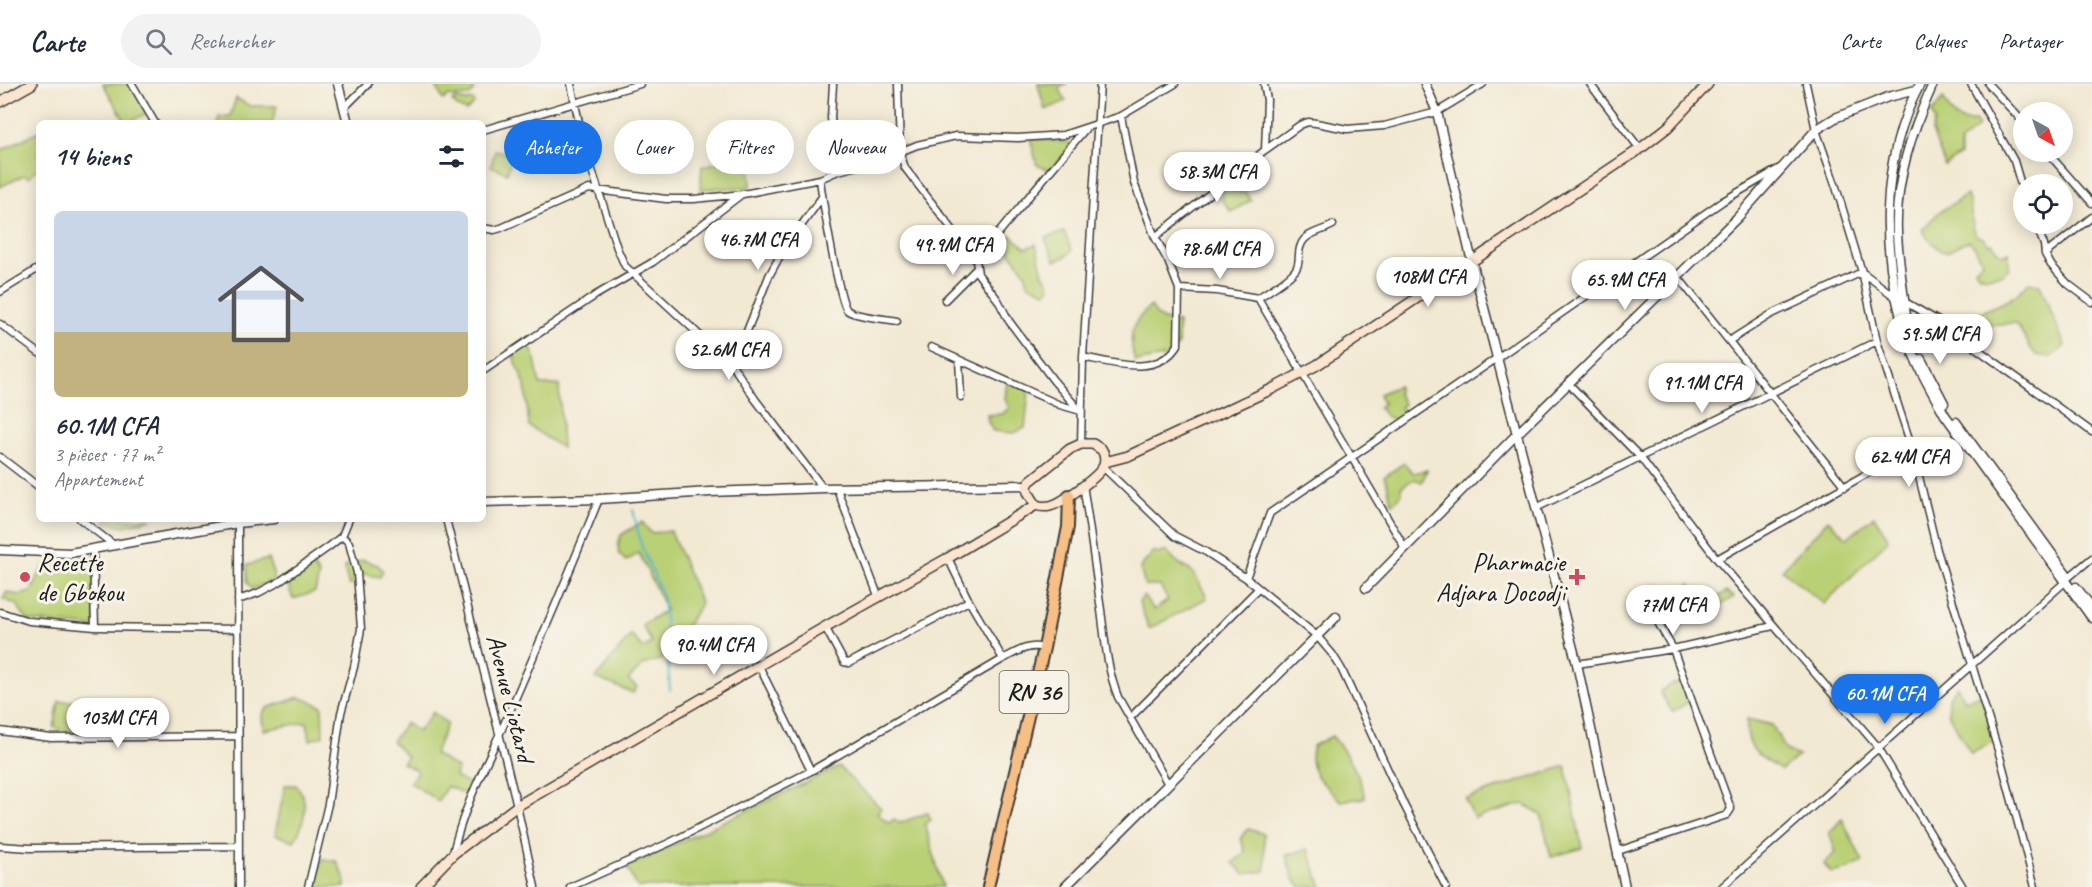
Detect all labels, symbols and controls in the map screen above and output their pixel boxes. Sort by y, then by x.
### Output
search box [121,14,541,68]
text: Carte [30,24,85,59]
icon: search [142,25,175,58]
text: Rechercher [190,27,274,55]
text: Carte [1840,28,1881,54]
text: Calques [1914,28,1966,54]
text: Partager [1999,28,2062,54]
north arrow [2013,102,2073,162]
map controls [2013,102,2073,234]
chip: Acheter [504,120,602,174]
chip: Louer [614,120,694,174]
chip: Filtres [706,120,794,174]
chip: Nouveau [806,120,906,174]
text: 14 biens [54,140,130,173]
icon: filters [435,140,468,173]
pin: 58.3M CFA [1148,152,1286,203]
text: 58.3M CFA [1178,159,1257,184]
button: locate [2013,174,2073,234]
pin: 46.7M CFA [689,220,827,271]
pin: 49.9M CFA [884,225,1022,276]
text: 46.7M CFA [718,227,798,252]
pin: 78.6M CFA [1151,229,1289,280]
text: 49.9M CFA [914,232,992,257]
text: 78.6M CFA [1180,236,1260,261]
icon: home [207,250,315,358]
pin: 108M CFA [1366,257,1490,308]
pin: 65.9M CFA [1556,260,1694,311]
text: 108M CFA [1390,264,1466,289]
text: 65.9M CFA [1585,267,1665,292]
pin: 59.5M CFA [1871,314,2009,365]
text: 59.5M CFA [1901,321,1979,346]
pin: 52.6M CFA [660,330,798,381]
text: 52.6M CFA [689,337,769,362]
pin: 91.1M CFA [1633,363,1771,414]
text: 91.1M CFA [1662,370,1742,395]
text: 60.1M CFA [54,409,158,442]
pin: 62.4M CFA [1840,437,1978,488]
text: 3 pièces · 77 m² [54,442,160,467]
text: 62.4M CFA [1869,444,1949,469]
text: Appartement [54,467,143,492]
place label: Recette de Gbokou [37,546,125,609]
place label: Pharmacie Adjara Docodji [1436,546,1568,609]
marker: Recette de Gbokou [18,570,32,584]
marker: Pharmacie Adjara Docodji [1570,570,1584,584]
pin: 77M CFA [1618,585,1728,636]
text: 77M CFA [1640,592,1706,617]
pin: 90.4M CFA [645,625,783,676]
street label: Avenue Liotard [479,631,543,769]
text: 90.4M CFA [674,632,754,657]
road number: RN 36 [1000,671,1068,713]
pin: 60.1M CFA [1816,674,1954,725]
text: 60.1M CFA [1845,681,1925,706]
pin: 103M CFA [56,698,180,749]
text: 103M CFA [80,705,156,730]

